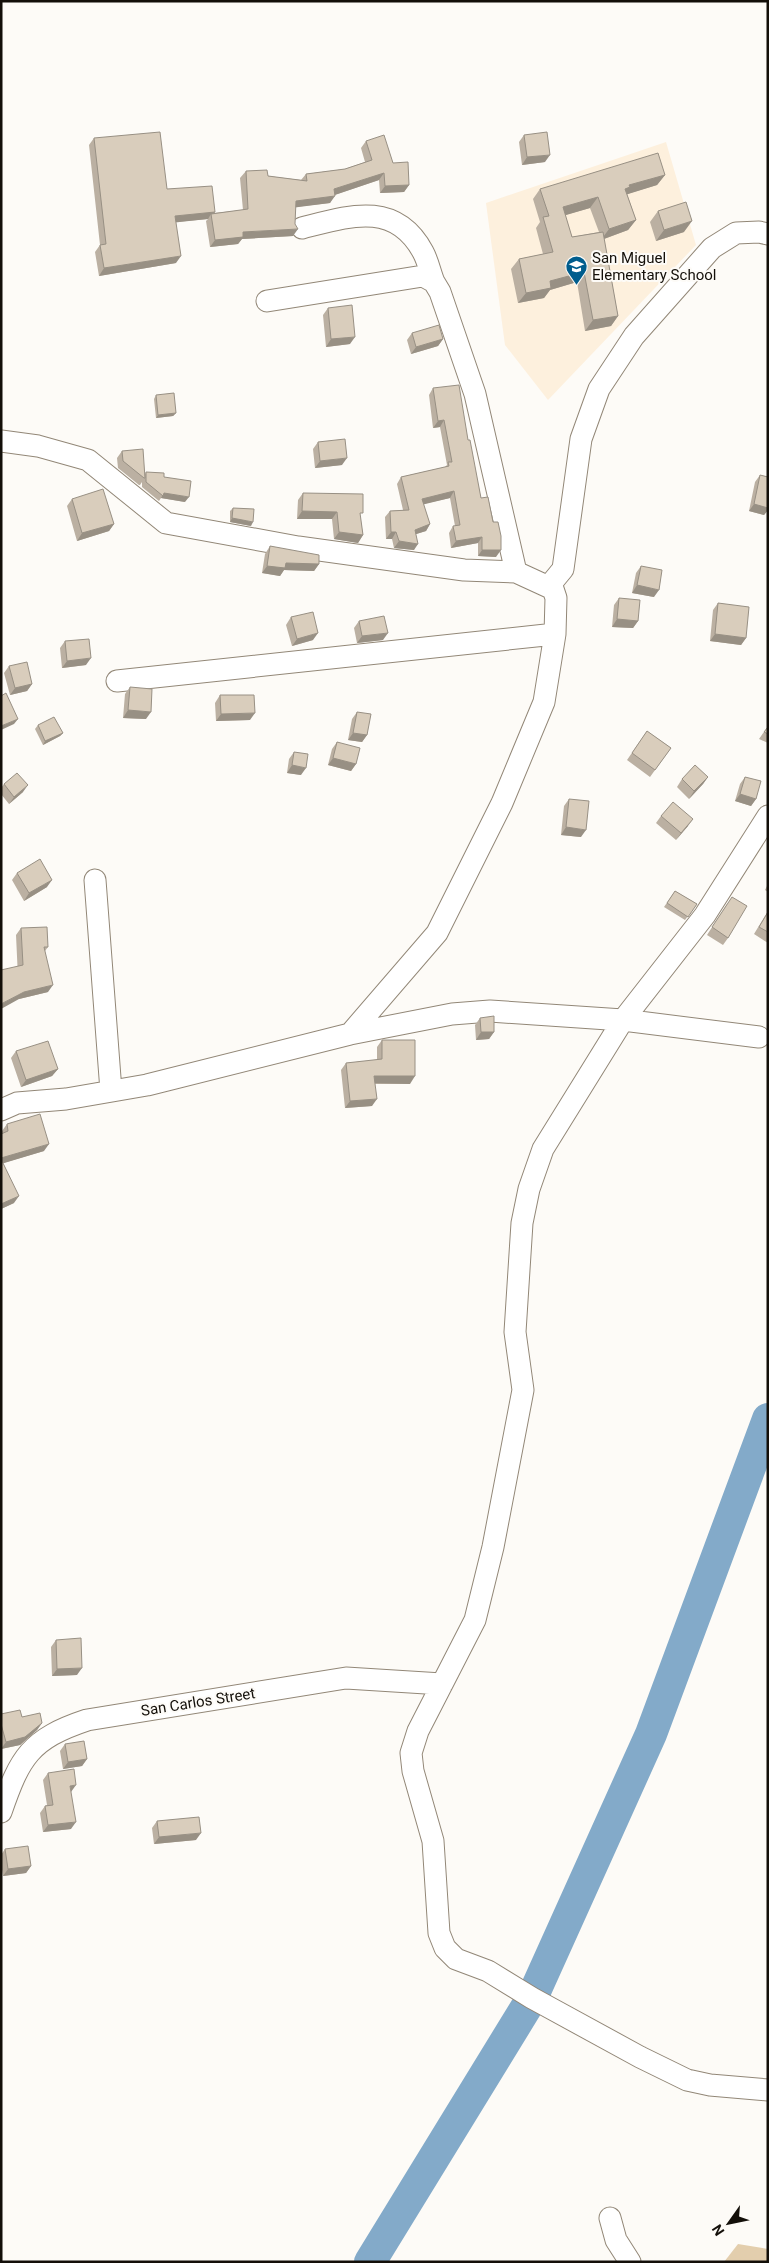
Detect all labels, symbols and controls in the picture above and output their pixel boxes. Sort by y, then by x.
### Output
place label: San Miguel Elementary School [592,249,716,284]
school or university icon: San Miguel Elementary School [564,255,588,286]
street label: San Carlos Street [140,1684,256,1720]
north arrow [704,2198,754,2248]
text: N [709,2222,728,2239]

